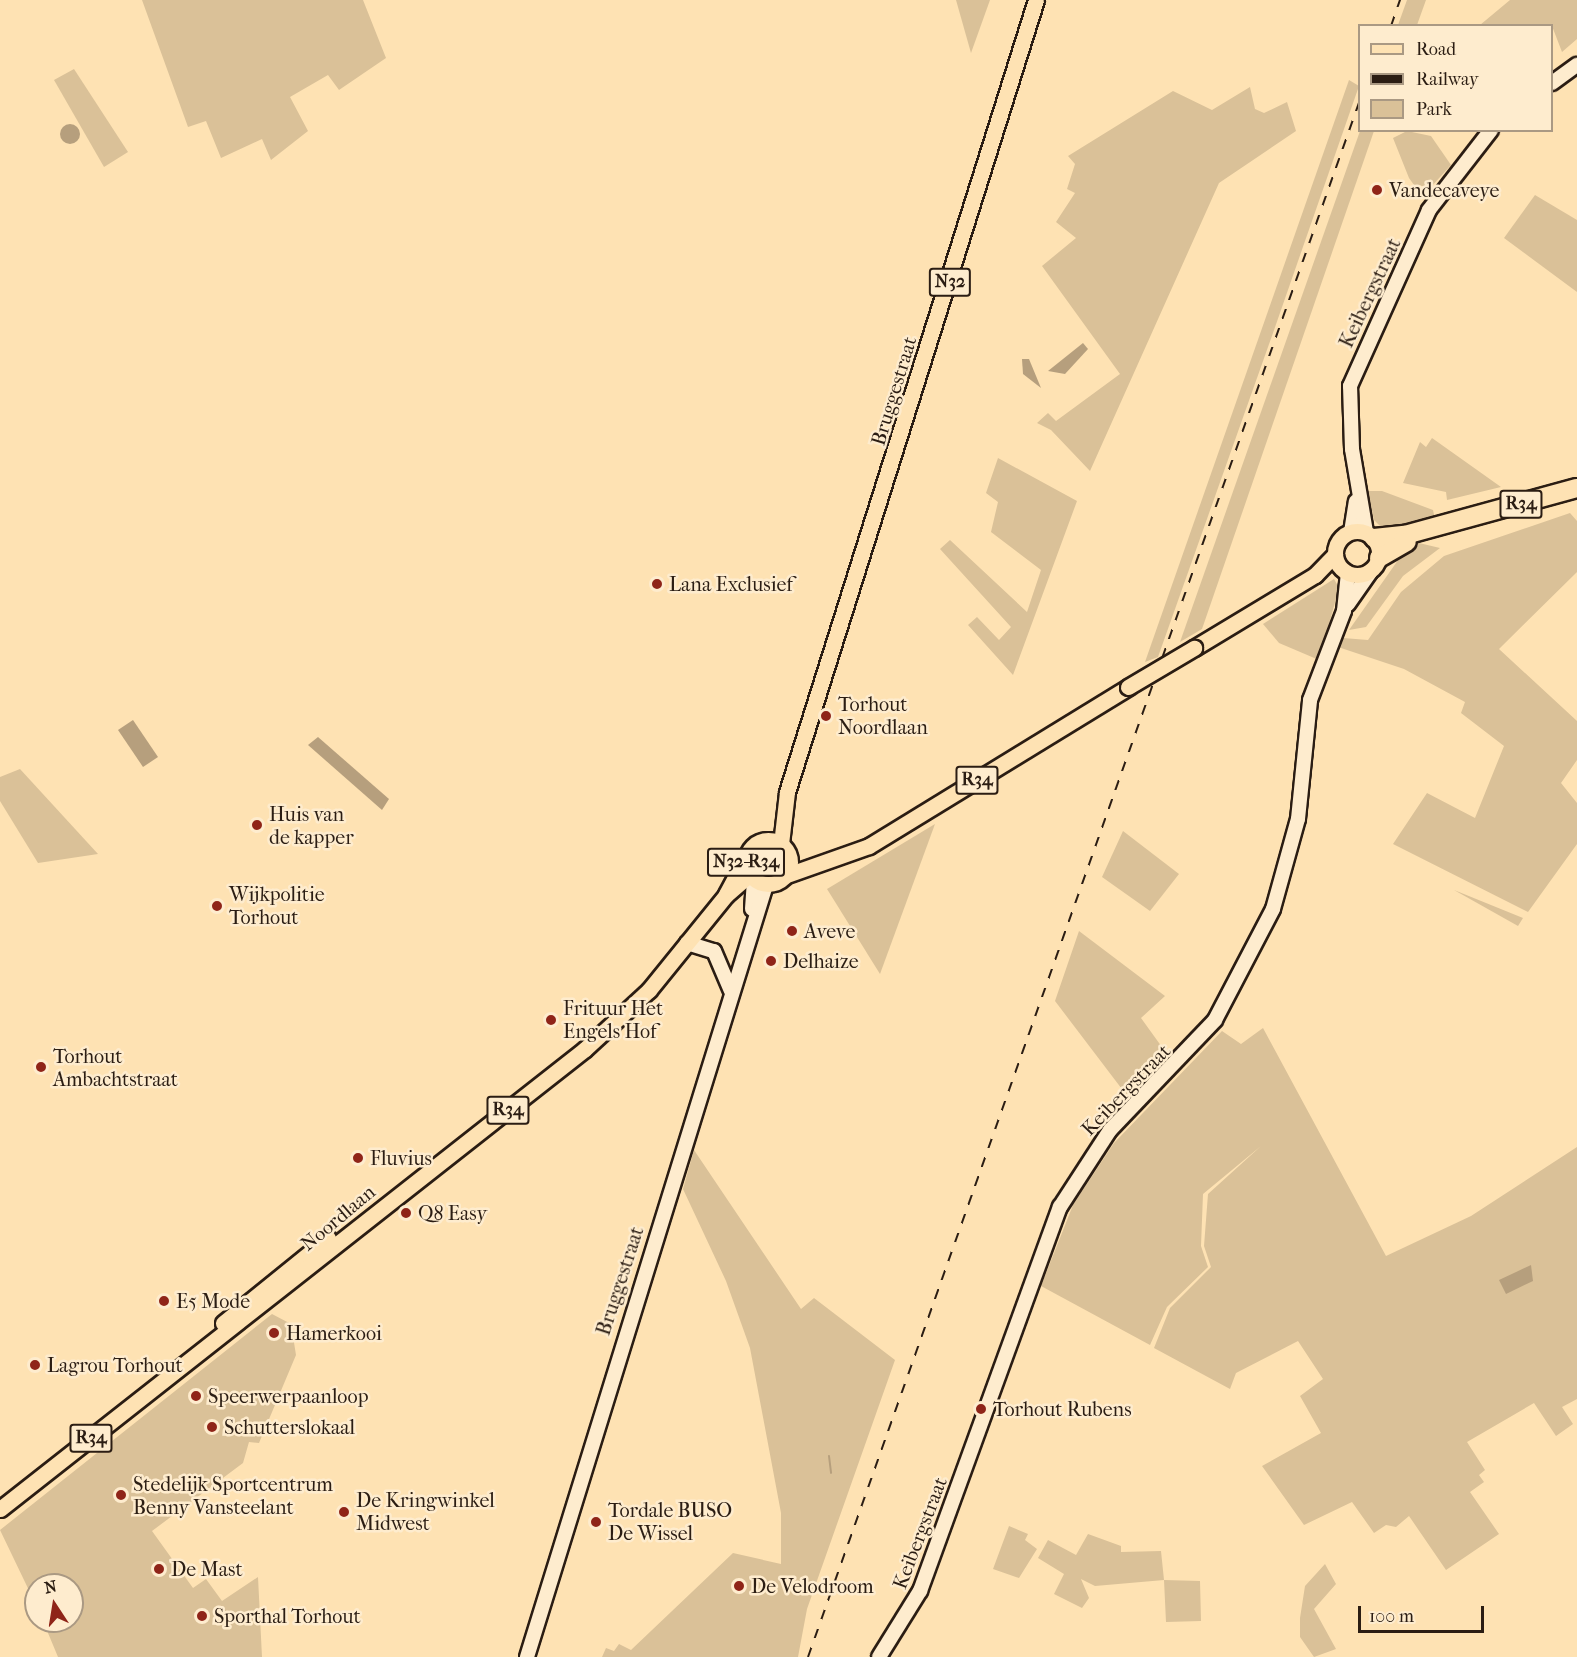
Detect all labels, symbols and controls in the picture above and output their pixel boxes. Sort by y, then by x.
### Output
legend [1358,24,1553,132]
text: Road [1416,39,1456,60]
text: Railway [1416,69,1479,90]
text: Park [1416,99,1452,120]
place label: Vandecaveye [1389,178,1499,202]
marker: Vandecaveye [1370,183,1384,197]
street label: Keibergstraat [1334,234,1406,352]
road number: N32 [928,267,972,297]
street label: Bruggestraat [866,334,922,448]
road number: R34 [1498,489,1544,519]
place label: Lana Exclusief [669,572,793,596]
marker: Lana Exclusief [650,577,664,591]
place label: Torhout Noordlaan [838,692,928,739]
marker: Torhout Noordlaan [819,709,833,723]
road number: R34 [954,765,1000,795]
place label: Huis van de kapper [269,802,354,849]
marker: Huis van de kapper [250,818,264,832]
road number: N32-R34 [706,847,786,877]
place label: Wijkpolitie Torhout [229,882,325,929]
marker: Wijkpolitie Torhout [210,899,224,913]
place label: Aveve [804,919,855,943]
marker: Aveve [785,924,799,938]
place label: Delhaize [783,949,859,973]
marker: Delhaize [764,954,778,968]
place label: Frituur Het Engels Hof [563,996,663,1043]
marker: Frituur Het Engels Hof [544,1013,558,1027]
street label: Keibergstraat [1076,1039,1176,1141]
place label: Torhout Ambachtstraat [53,1044,178,1091]
marker: Torhout Ambachtstraat [34,1060,48,1074]
road number: R34 [486,1095,530,1125]
place label: Fluvius [370,1146,432,1170]
marker: Fluvius [351,1151,365,1165]
street label: Noordlaan [296,1180,380,1256]
place label: Q8 Easy [418,1201,487,1225]
marker: Q8 Easy [399,1206,413,1220]
street label: Bruggestraat [591,1224,649,1338]
place label: E5 Mode [176,1289,250,1313]
marker: E5 Mode [157,1294,171,1308]
place label: Hamerkooi [286,1321,382,1345]
marker: Hamerkooi [267,1326,281,1340]
place label: Lagrou Torhout [47,1353,183,1377]
marker: Lagrou Torhout [28,1358,42,1372]
place label: Speerwerpaanloop [208,1384,369,1408]
marker: Speerwerpaanloop [189,1389,203,1403]
place label: Torhout Rubens [993,1397,1132,1421]
marker: Torhout Rubens [974,1402,988,1416]
place label: Schutterslokaal [224,1415,355,1439]
marker: Schutterslokaal [205,1420,219,1434]
road number: R34 [68,1423,113,1453]
place label: Stedelijk Sportcentrum Benny Vansteelant [133,1472,333,1519]
street label: Keibergstraat [888,1474,952,1592]
marker: Stedelijk Sportcentrum Benny Vansteelant [114,1488,128,1502]
place label: De Kringwinkel Midwest [356,1488,495,1535]
place label: Tordale BUSO De Wissel [608,1498,732,1545]
marker: De Kringwinkel Midwest [337,1505,351,1519]
marker: Tordale BUSO De Wissel [589,1515,603,1529]
place label: De Mast [171,1557,243,1581]
marker: De Mast [152,1562,166,1576]
north arrow [24,1573,84,1633]
place label: De Velodroom [751,1574,874,1598]
text: N [43,1576,58,1597]
marker: De Velodroom [732,1579,746,1593]
scale bar [1361,1594,1487,1632]
place label: Sporthal Torhout [214,1604,361,1628]
text: 100 m [1369,1606,1414,1627]
marker: Sporthal Torhout [195,1609,209,1623]

